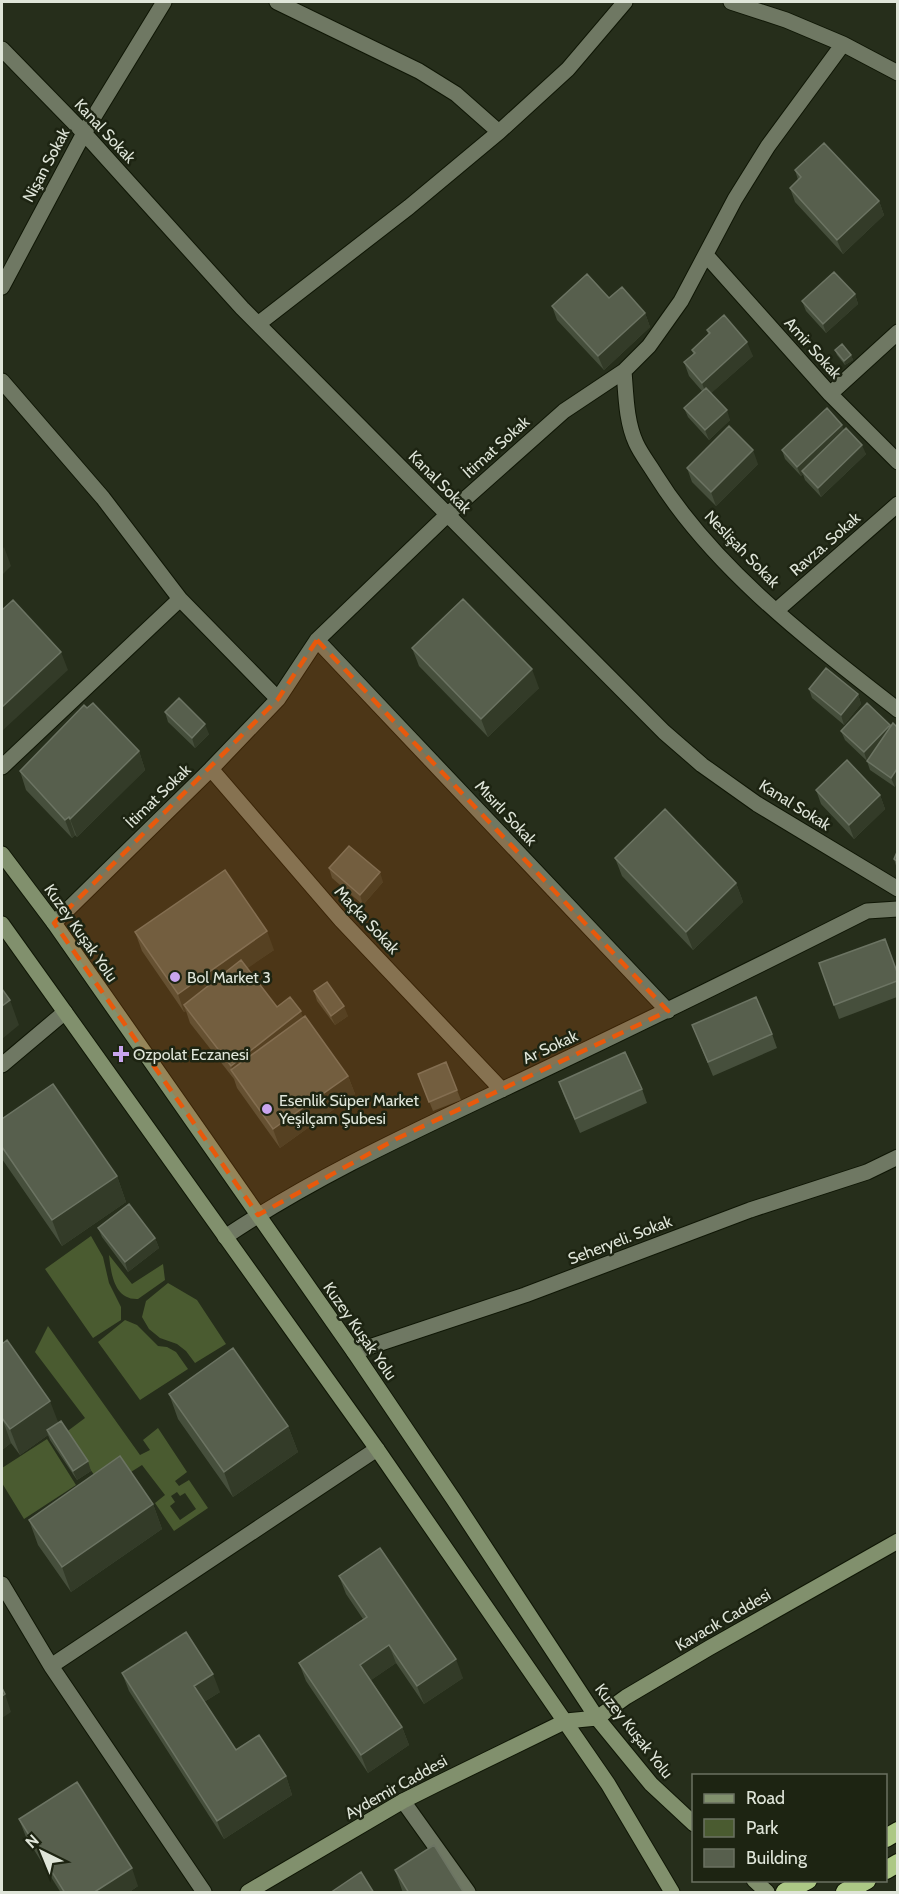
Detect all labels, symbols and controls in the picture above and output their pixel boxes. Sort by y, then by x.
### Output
street label: Kanal Sokak [70,95,140,168]
street label: Nişan Sokak [18,124,74,205]
street label: Amir Sokak [781,313,846,383]
street label: İtimat Sokak [459,411,534,482]
street label: Kanal Sokak [405,447,476,518]
street label: Neslişah Sokak [701,507,784,592]
street label: Ravza. Sokak [786,508,865,580]
street label: İtimat Sokak [121,760,195,832]
street label: Mısırlı Sokak [471,776,542,850]
street label: Kanal Sokak [756,776,835,835]
street label: Kuzey Kuşak Yolu [40,880,122,986]
street label: Maçka Sokak [331,882,404,959]
place label: Bol Market 3 [187,968,271,987]
marker: Bol Market 3 [168,970,182,984]
street label: Ar Sokak [519,1026,581,1068]
place label: Ozpolat Eczanesi [133,1045,249,1064]
marker: Ozpolat Eczanesi [114,1047,128,1061]
place label: Esenlik Süper Market Yeşilçam Şubesi [278,1091,420,1128]
marker: Esenlik Süper Market Yeşilçam Şubesi [260,1102,274,1116]
street label: Seheryeli. Sokak [565,1211,675,1269]
street label: Kuzey Kuşak Yolu [319,1278,401,1384]
street label: Kavacık Caddesi [672,1585,774,1655]
street label: Kuzey Kuşak Yolu [591,1680,677,1782]
street label: Aydemir Caddesi [342,1751,450,1823]
legend [692,1774,887,1882]
text: Road [746,1787,785,1809]
text: Park [746,1817,779,1839]
north arrow [12,1822,72,1882]
text: N [21,1831,43,1852]
text: Building [746,1847,808,1869]

